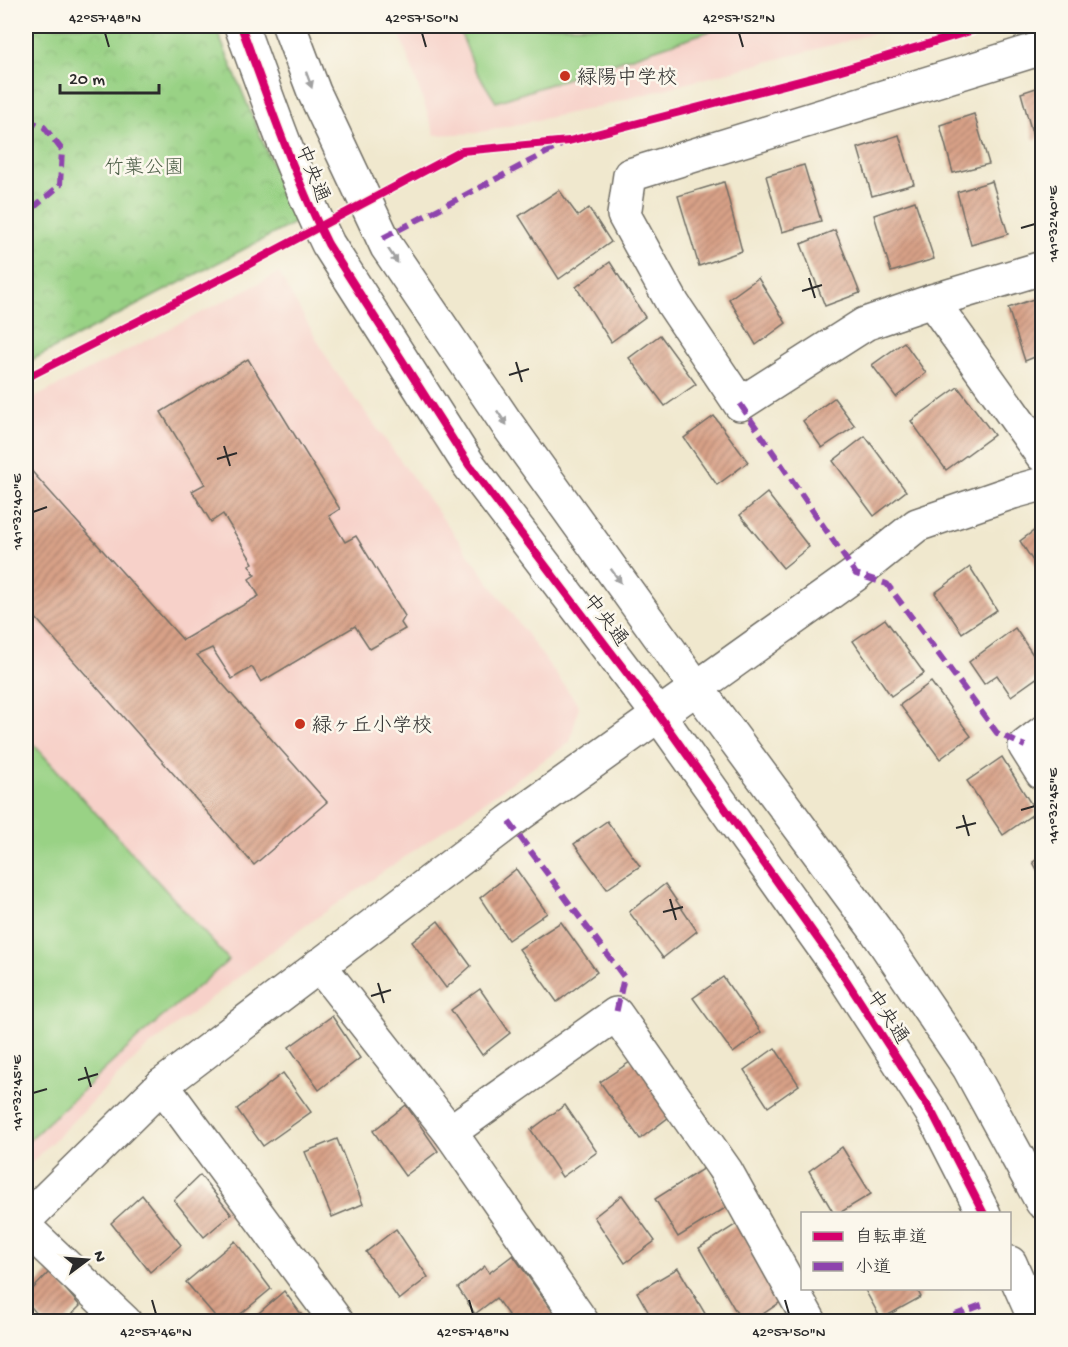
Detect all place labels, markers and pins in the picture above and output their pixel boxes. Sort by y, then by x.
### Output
place label: 緑陽中学校 [577,66,677,91]
marker: 緑陽中学校 [558,69,572,83]
place label: 緑ヶ丘小学校 [312,715,432,739]
marker: 緑ヶ丘小学校 [293,717,307,731]

